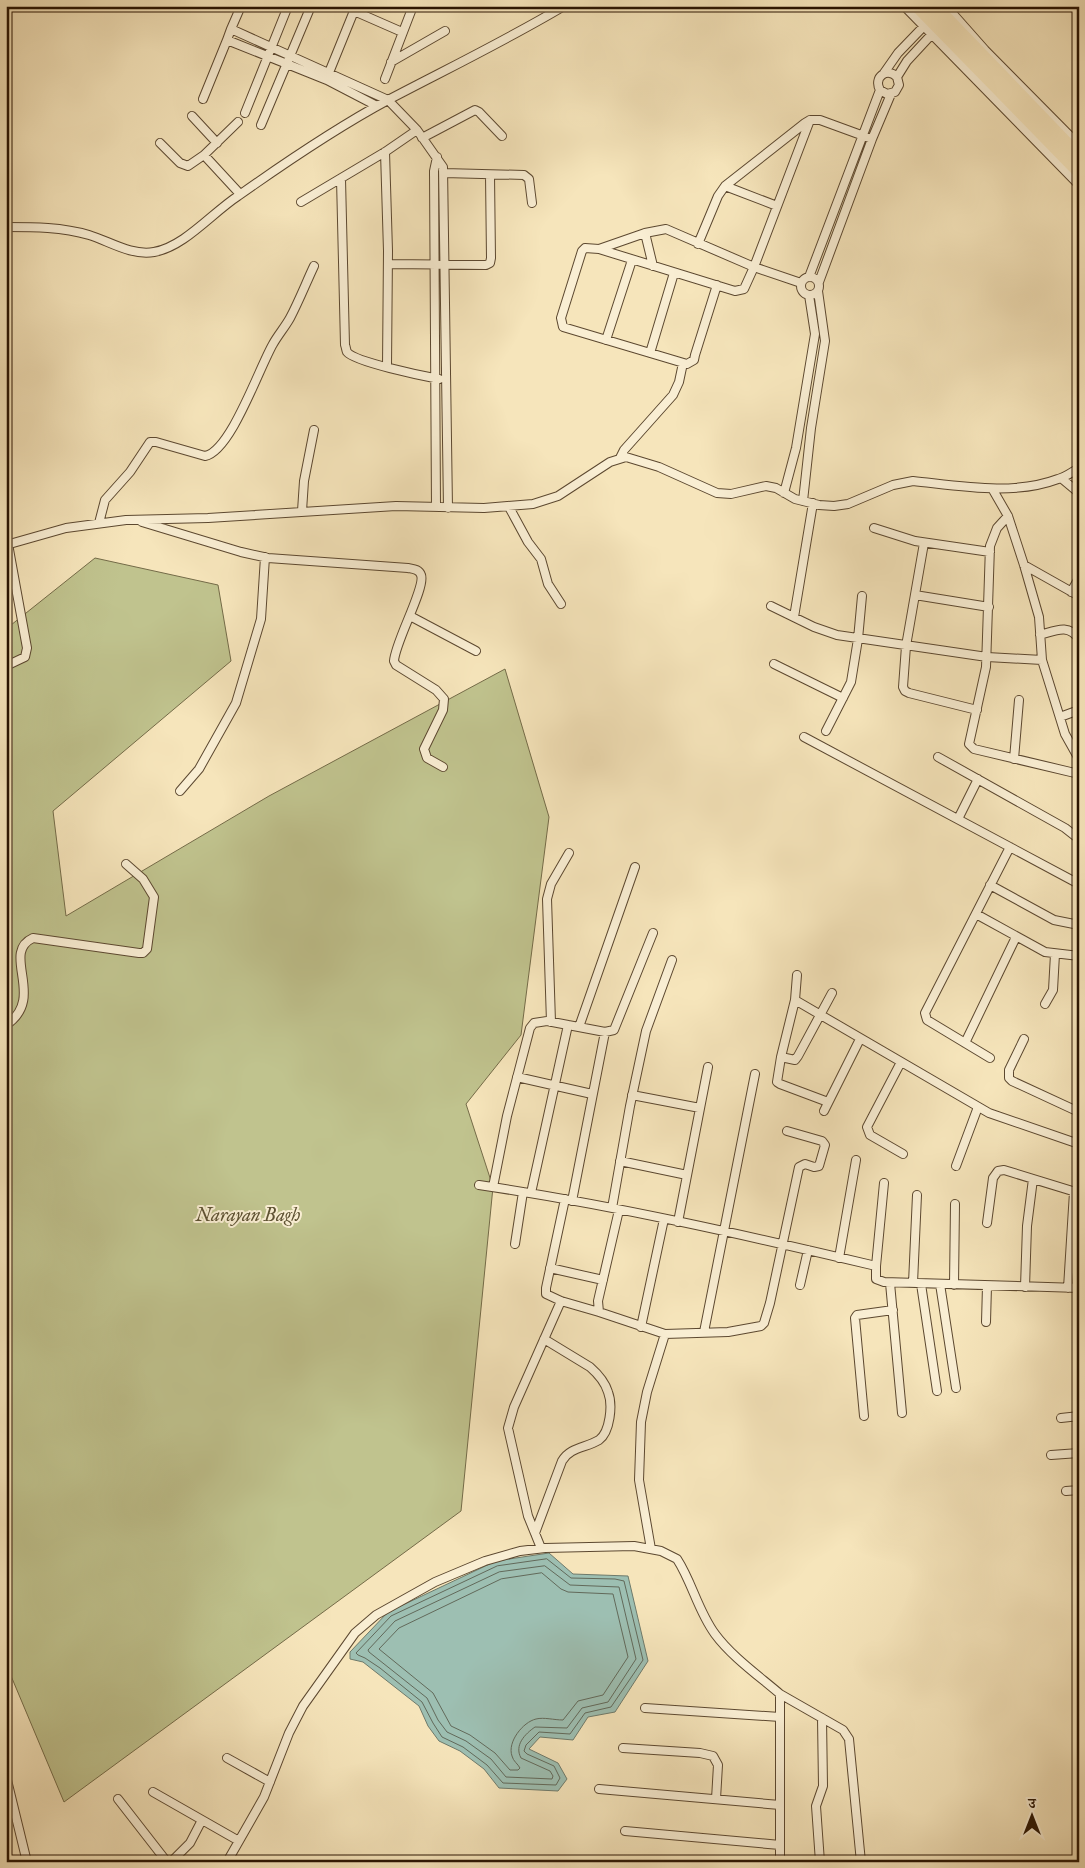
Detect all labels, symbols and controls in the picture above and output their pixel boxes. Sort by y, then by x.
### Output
park label: Narayan Bagh [195,1204,301,1226]
north arrow [1008,1790,1058,1840]
text: उ [1027,1795,1036,1812]

